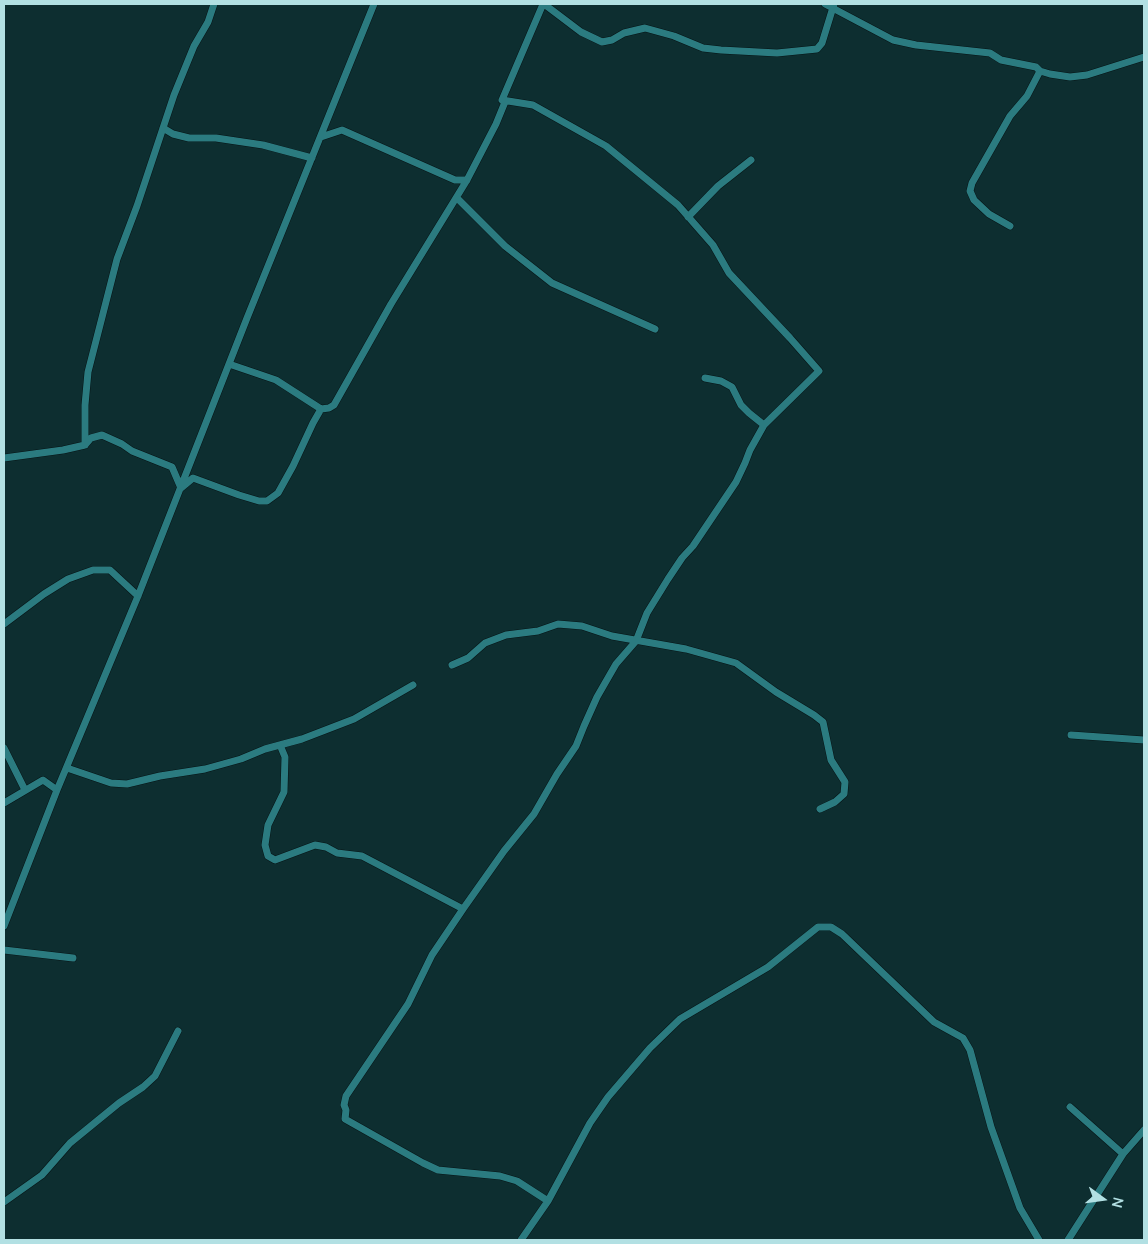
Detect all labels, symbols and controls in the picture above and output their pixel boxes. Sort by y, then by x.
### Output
north arrow [1078,1174,1128,1224]
text: N [1108,1196,1128,1210]

